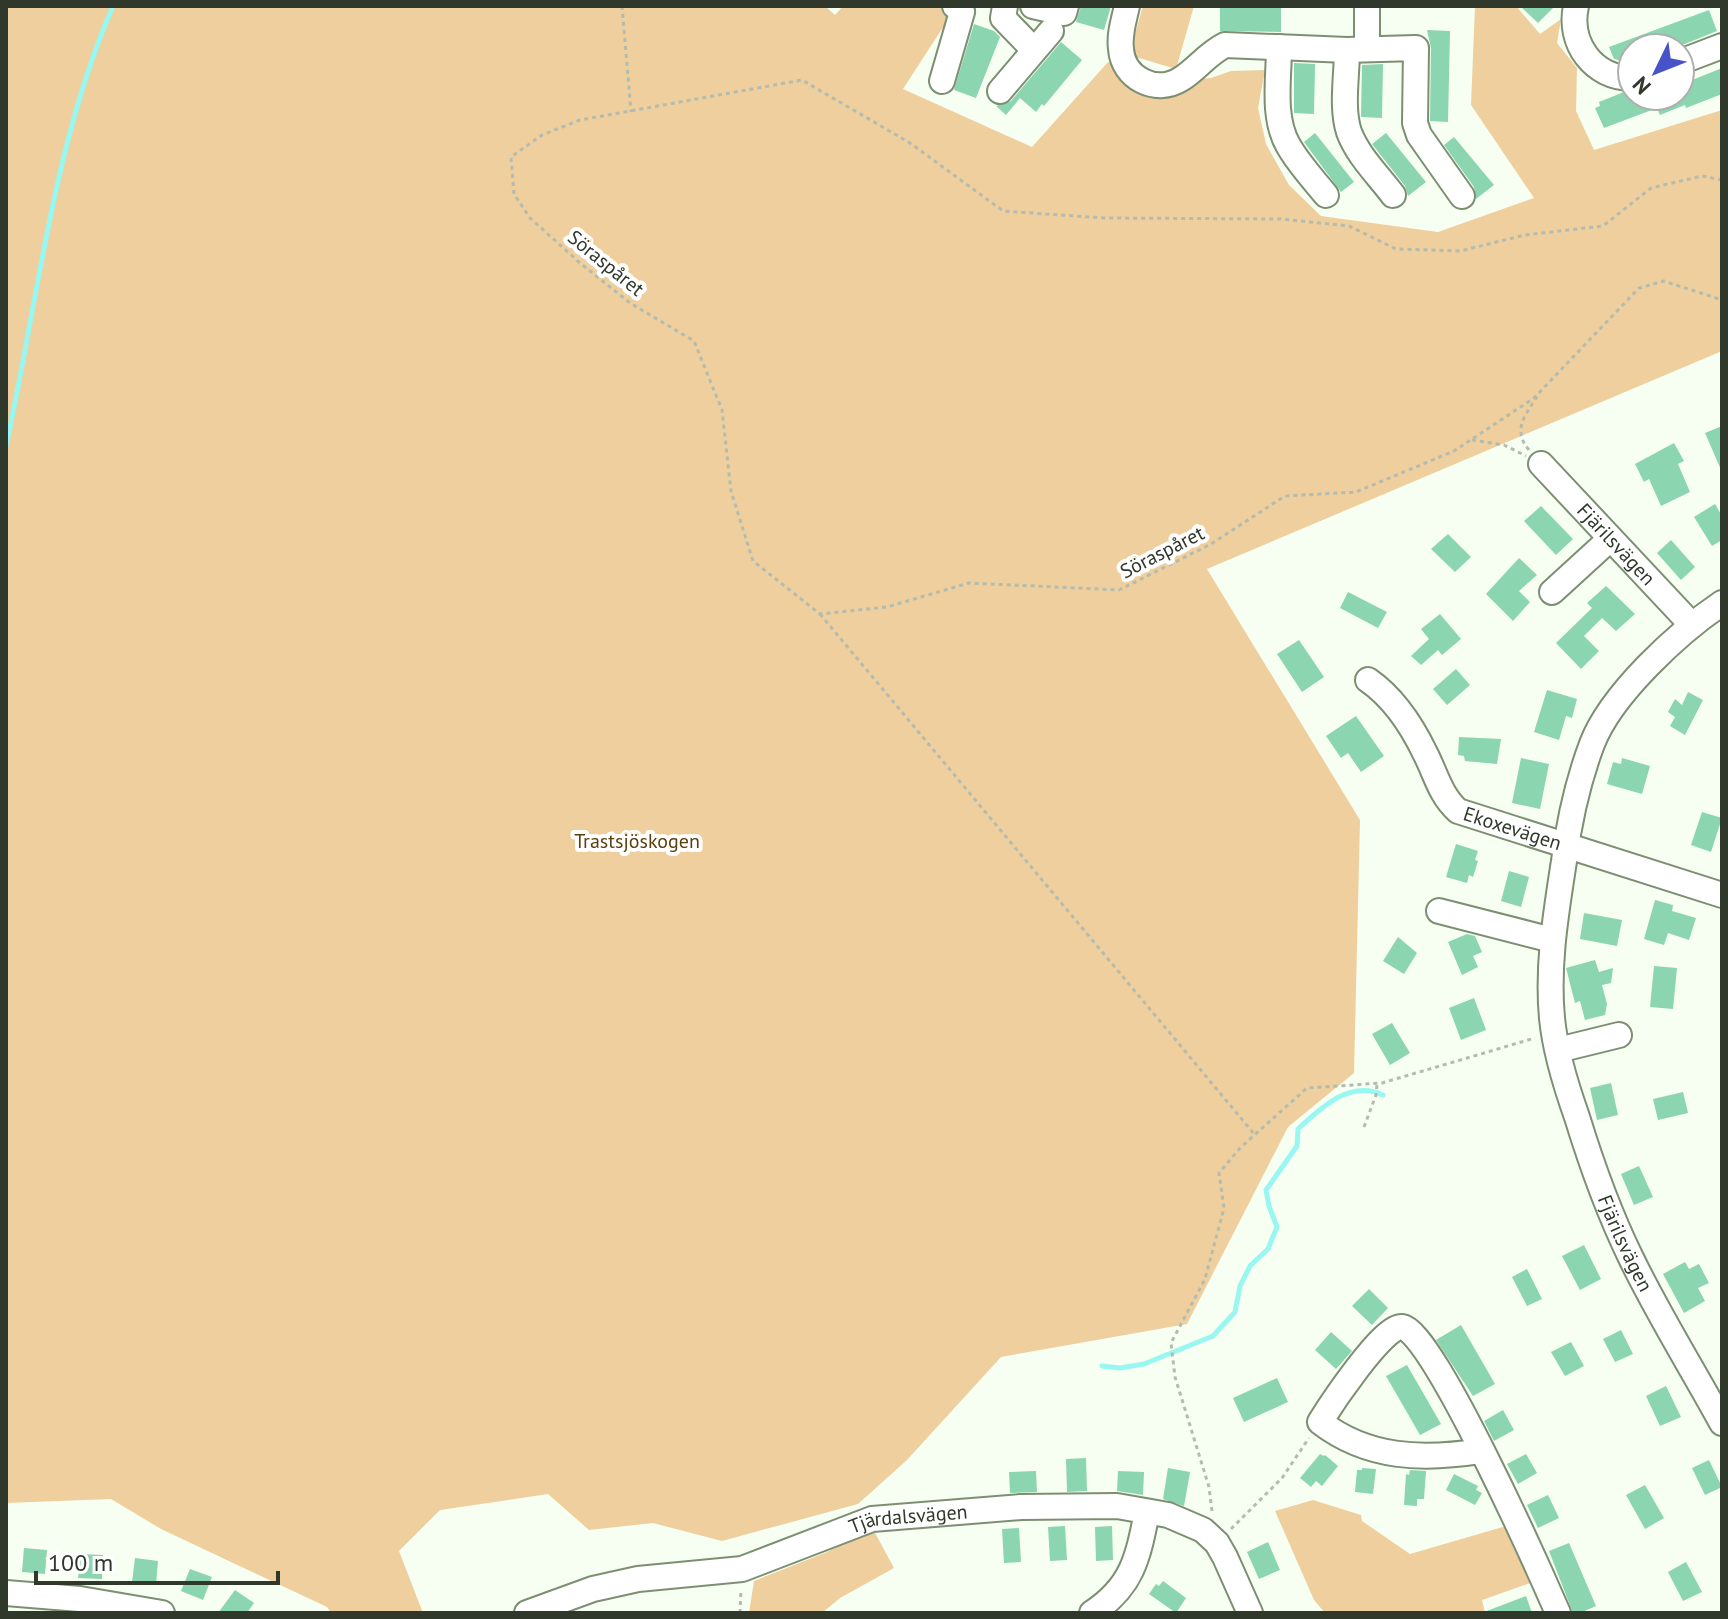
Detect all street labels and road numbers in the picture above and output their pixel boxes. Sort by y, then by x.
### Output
street label: Söraspåret [562,224,650,302]
street label: Fjärilsvägen [1571,498,1661,591]
street label: Söraspåret [1116,520,1209,584]
street label: Ekoxevägen [1460,801,1565,856]
street label: Fjärilsvägen [1592,1191,1659,1296]
street label: Tjärdalsvägen [845,1498,968,1540]

